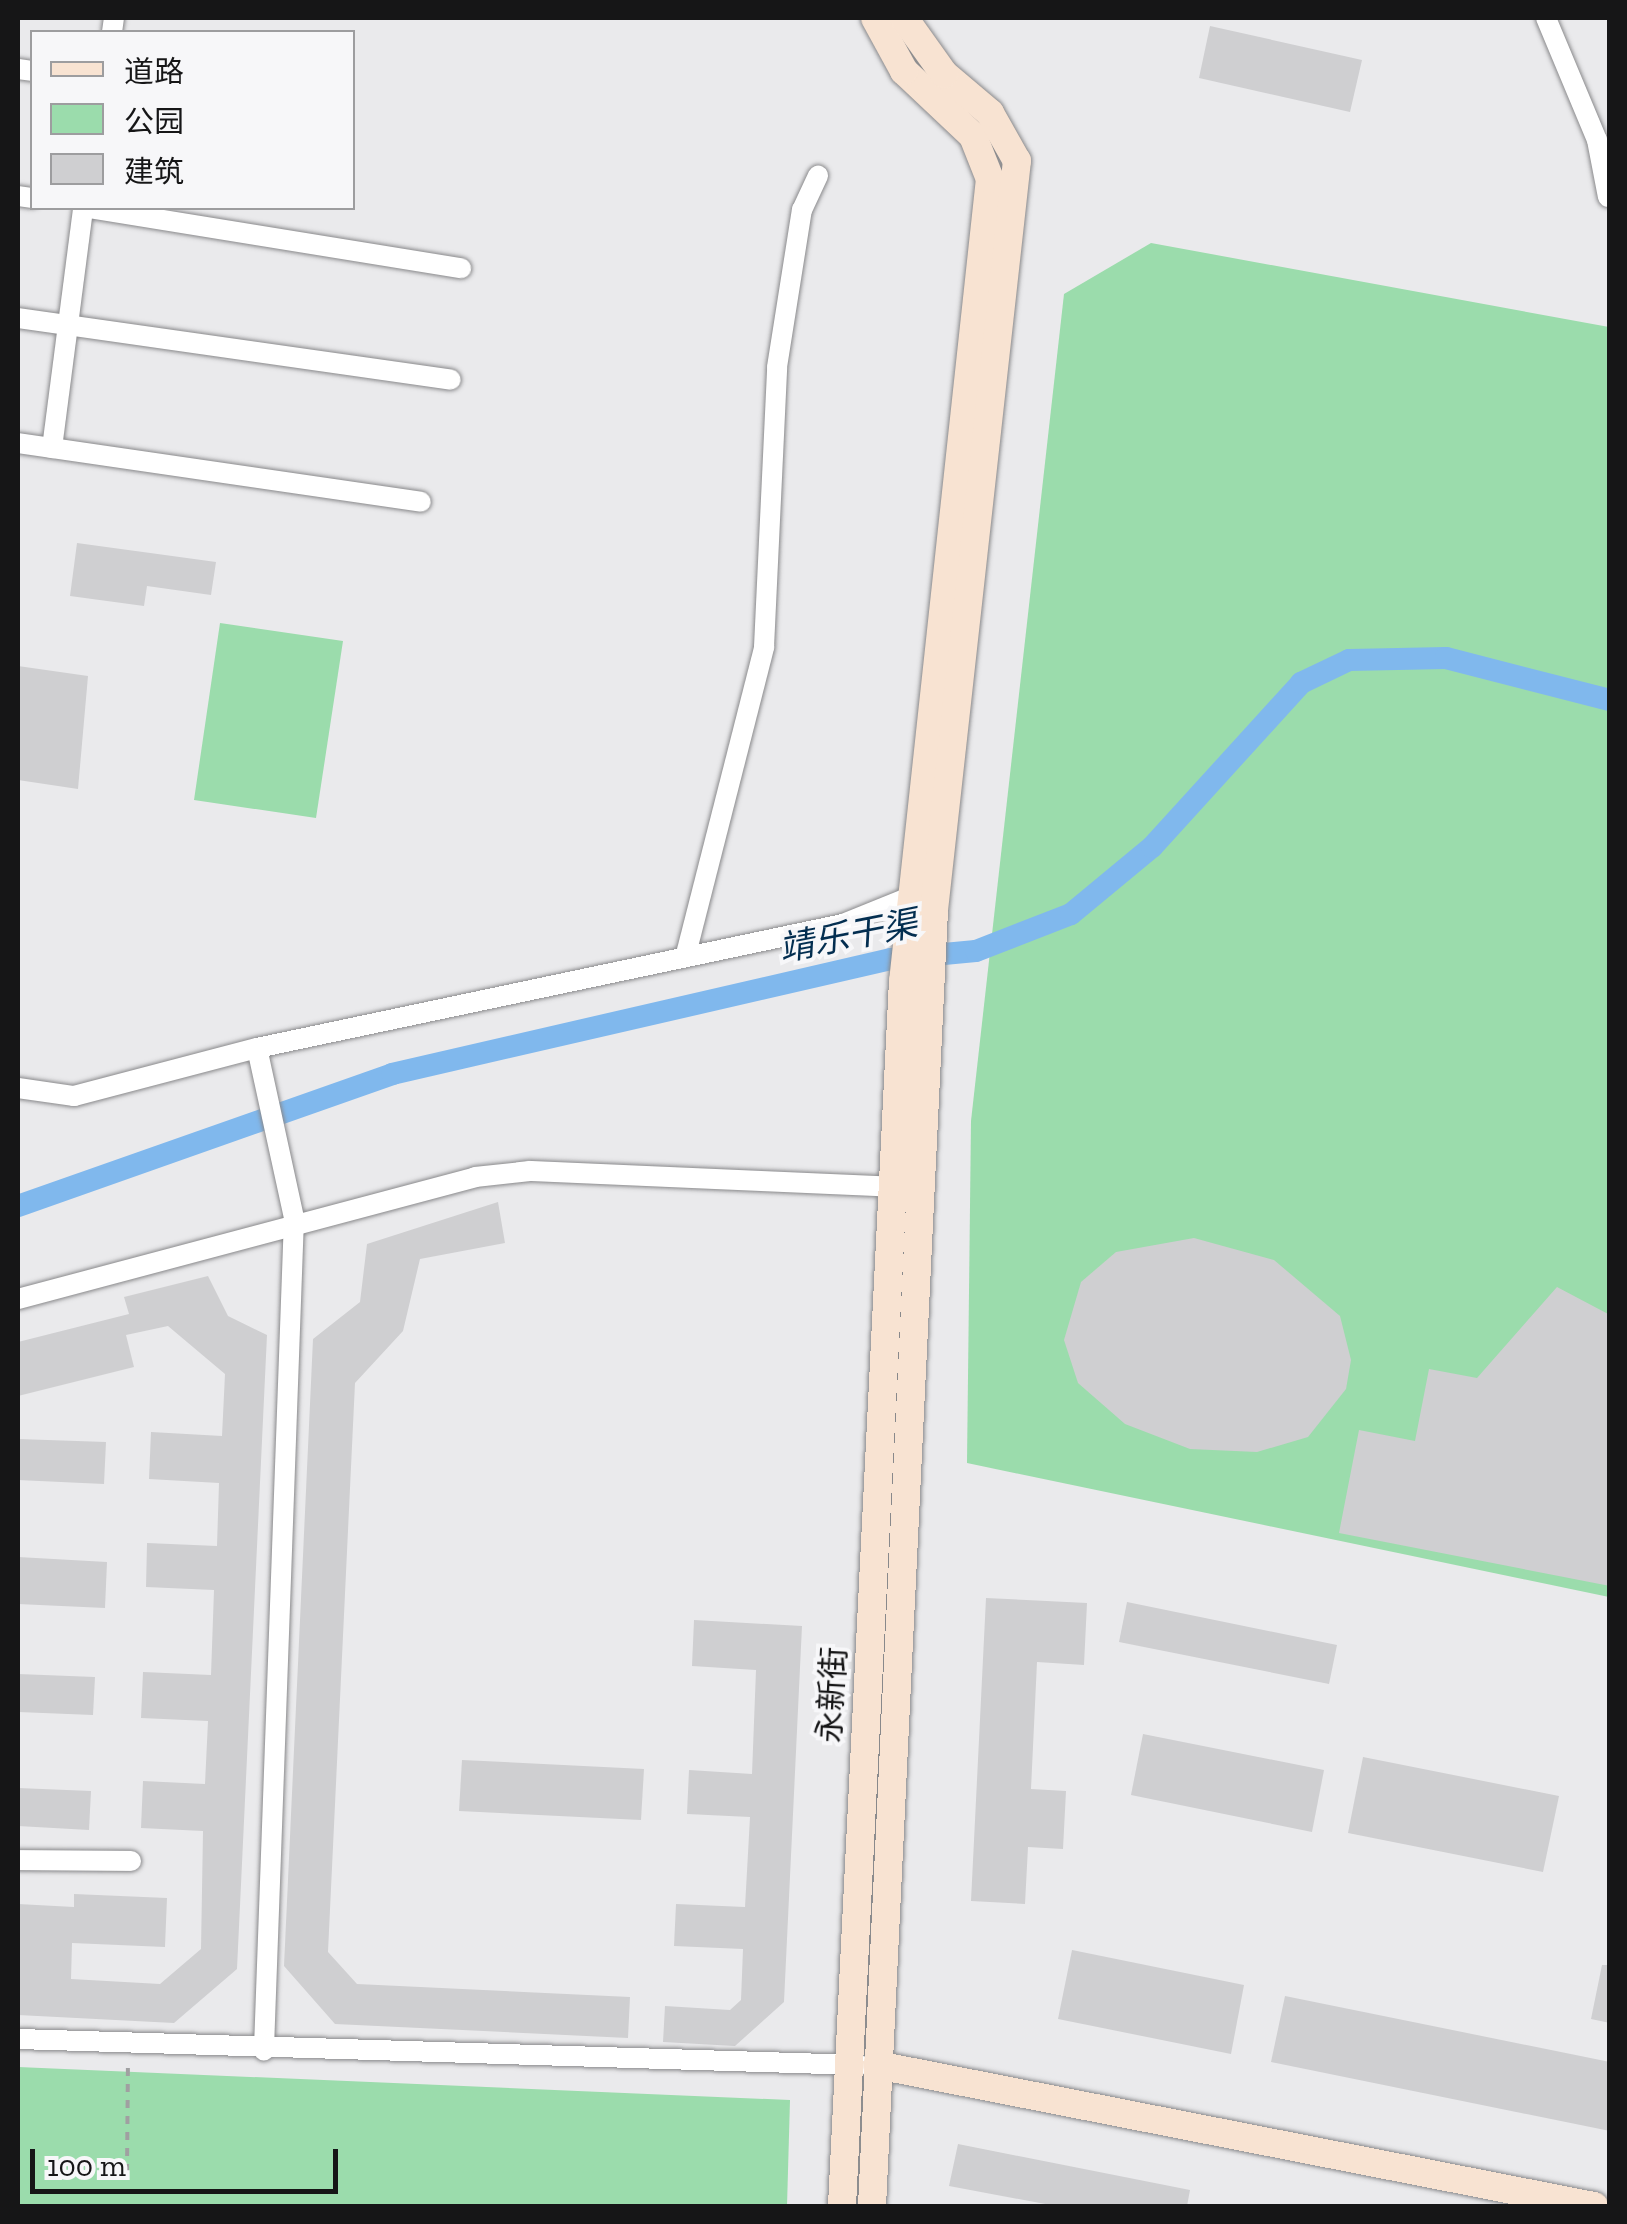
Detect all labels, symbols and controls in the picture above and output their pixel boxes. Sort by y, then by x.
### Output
legend [30,30,355,210]
text: 道路 [124,54,184,90]
text: 公园 [124,104,184,140]
text: 建筑 [124,154,184,190]
water label: 靖乐干渠 [775,902,921,970]
street label: 永新街 [810,1646,854,1744]
scale bar [35,2129,342,2191]
text: 100 m [47,2148,126,2184]

